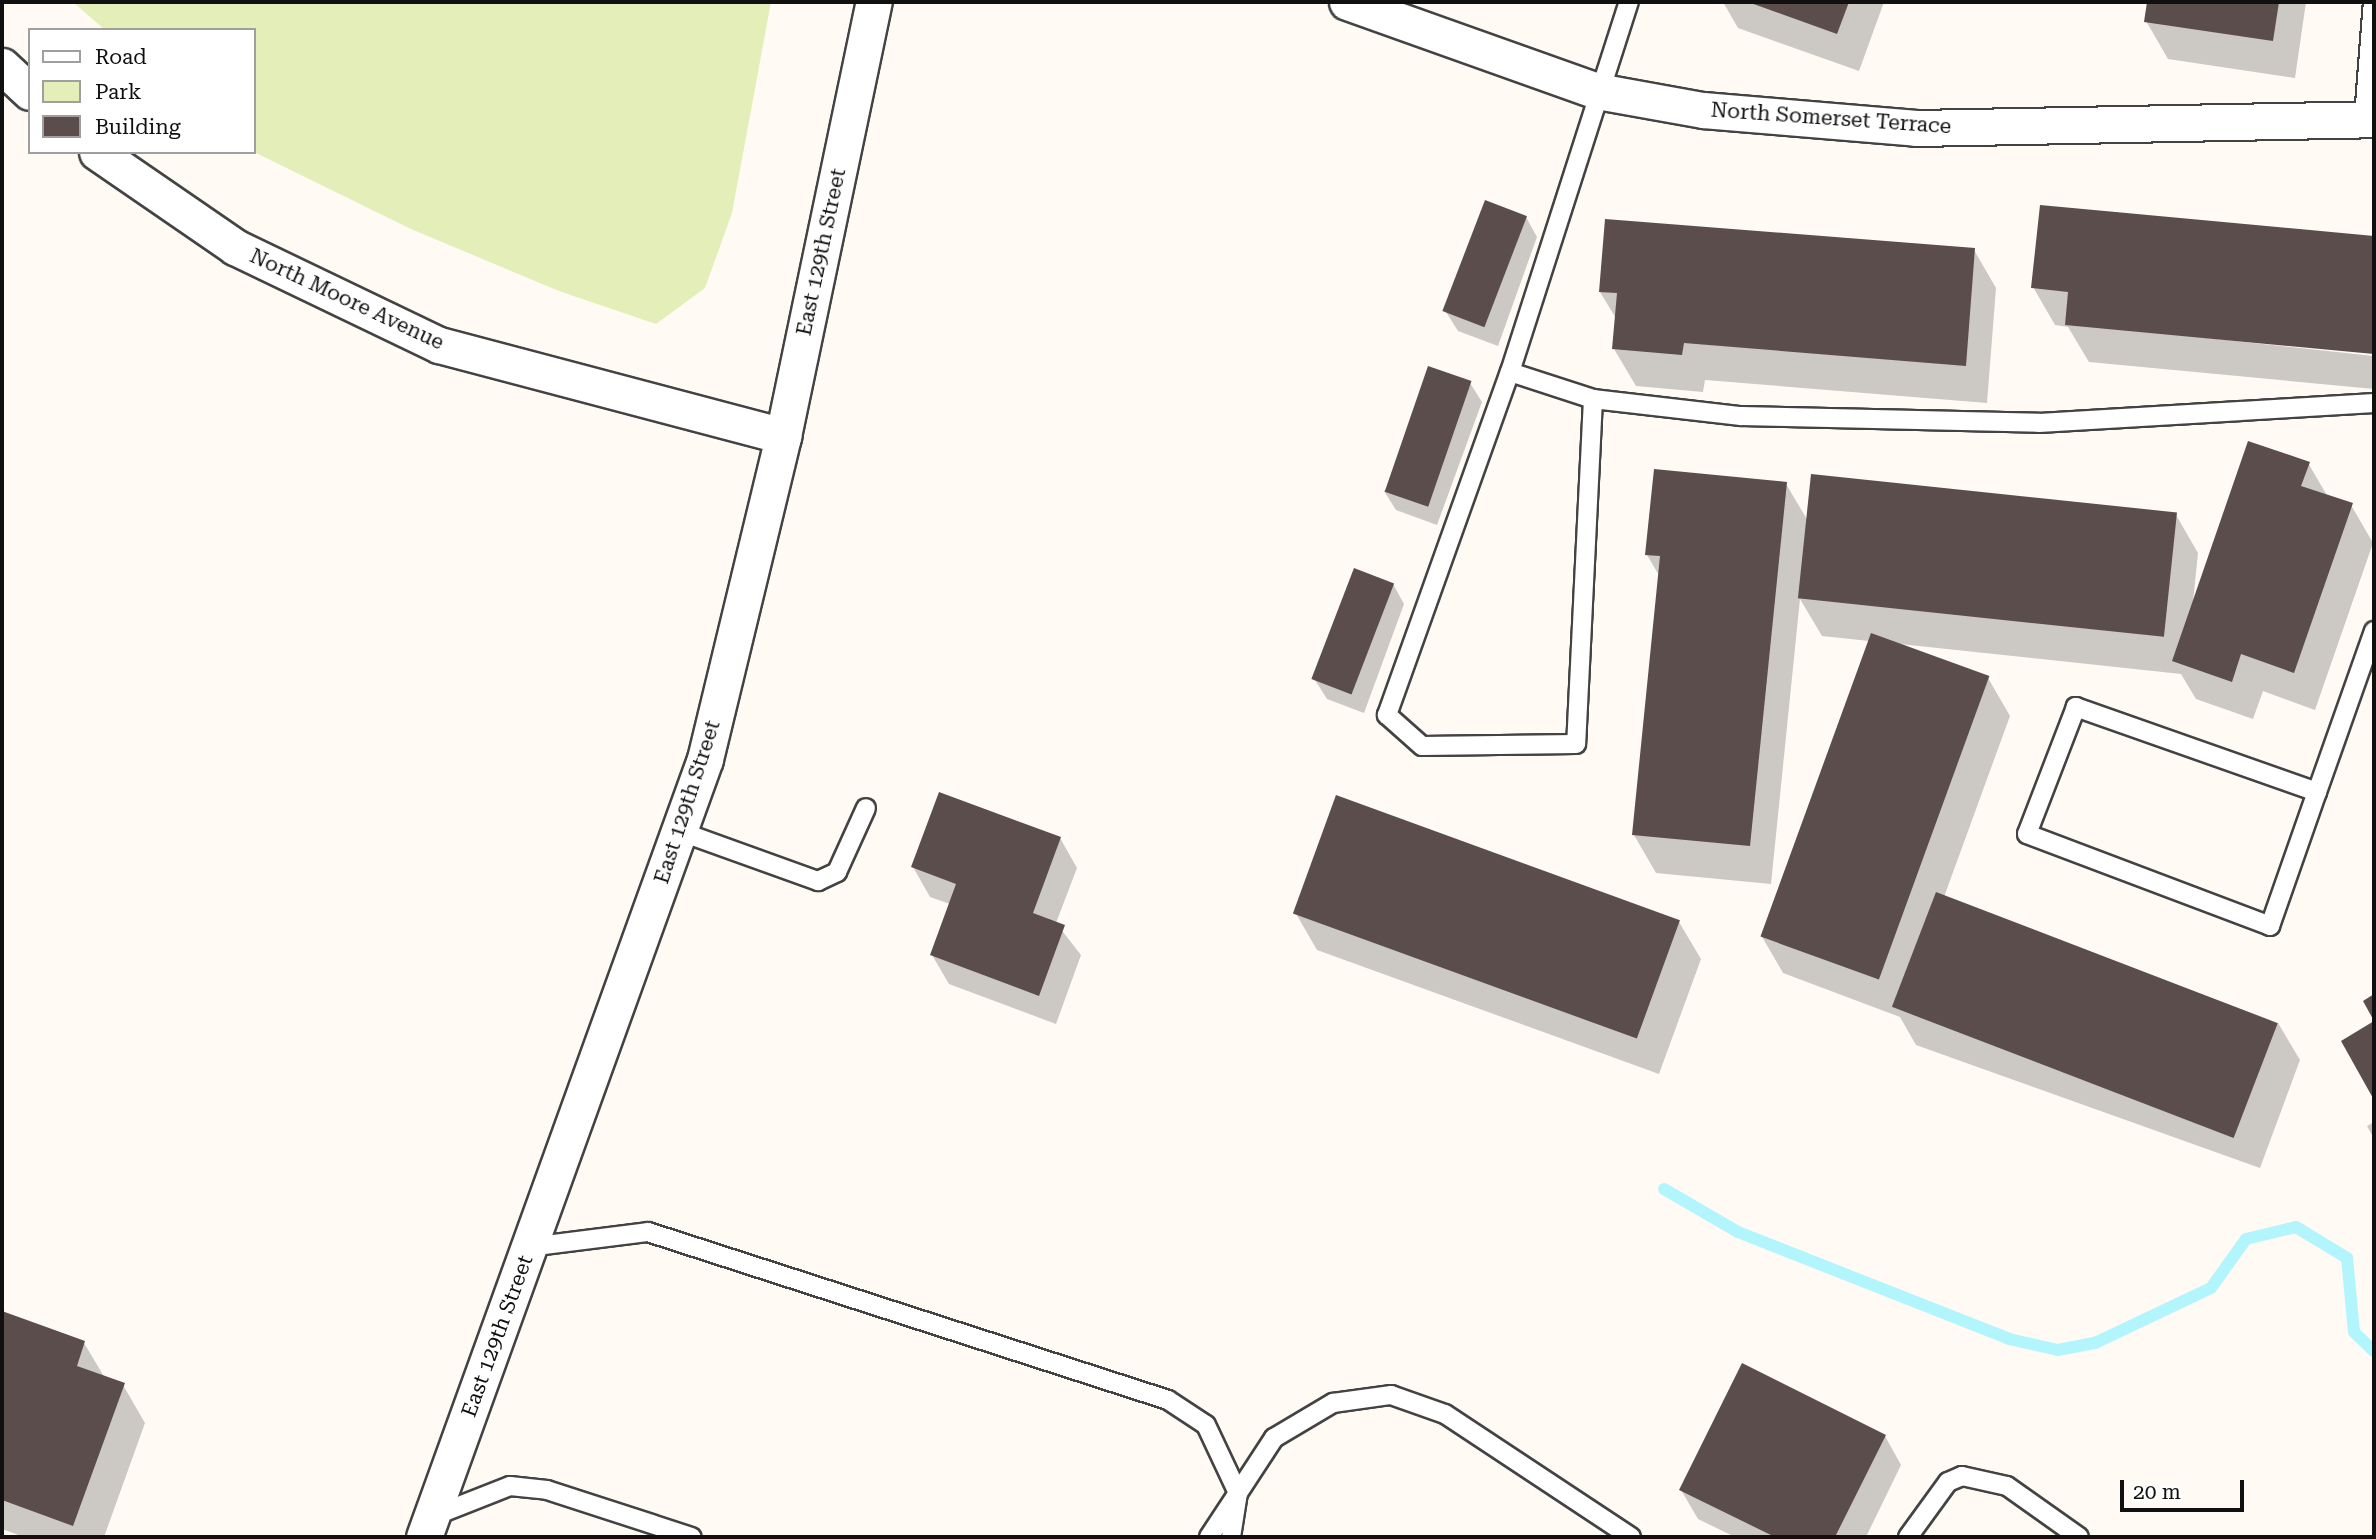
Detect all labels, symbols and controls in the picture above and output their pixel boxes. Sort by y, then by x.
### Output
legend [28,28,256,154]
text: Road [95,45,147,69]
text: Park [95,80,141,104]
street label: North Somerset Terrace [1710,97,1952,139]
text: Building [95,115,181,139]
street label: East 129th Street [791,166,851,338]
street label: North Moore Avenue [246,243,448,355]
street label: East 129th Street [649,717,725,887]
street label: East 129th Street [456,1252,538,1420]
scale bar [2124,1466,2248,1510]
text: 20 m [2133,1480,2181,1504]

